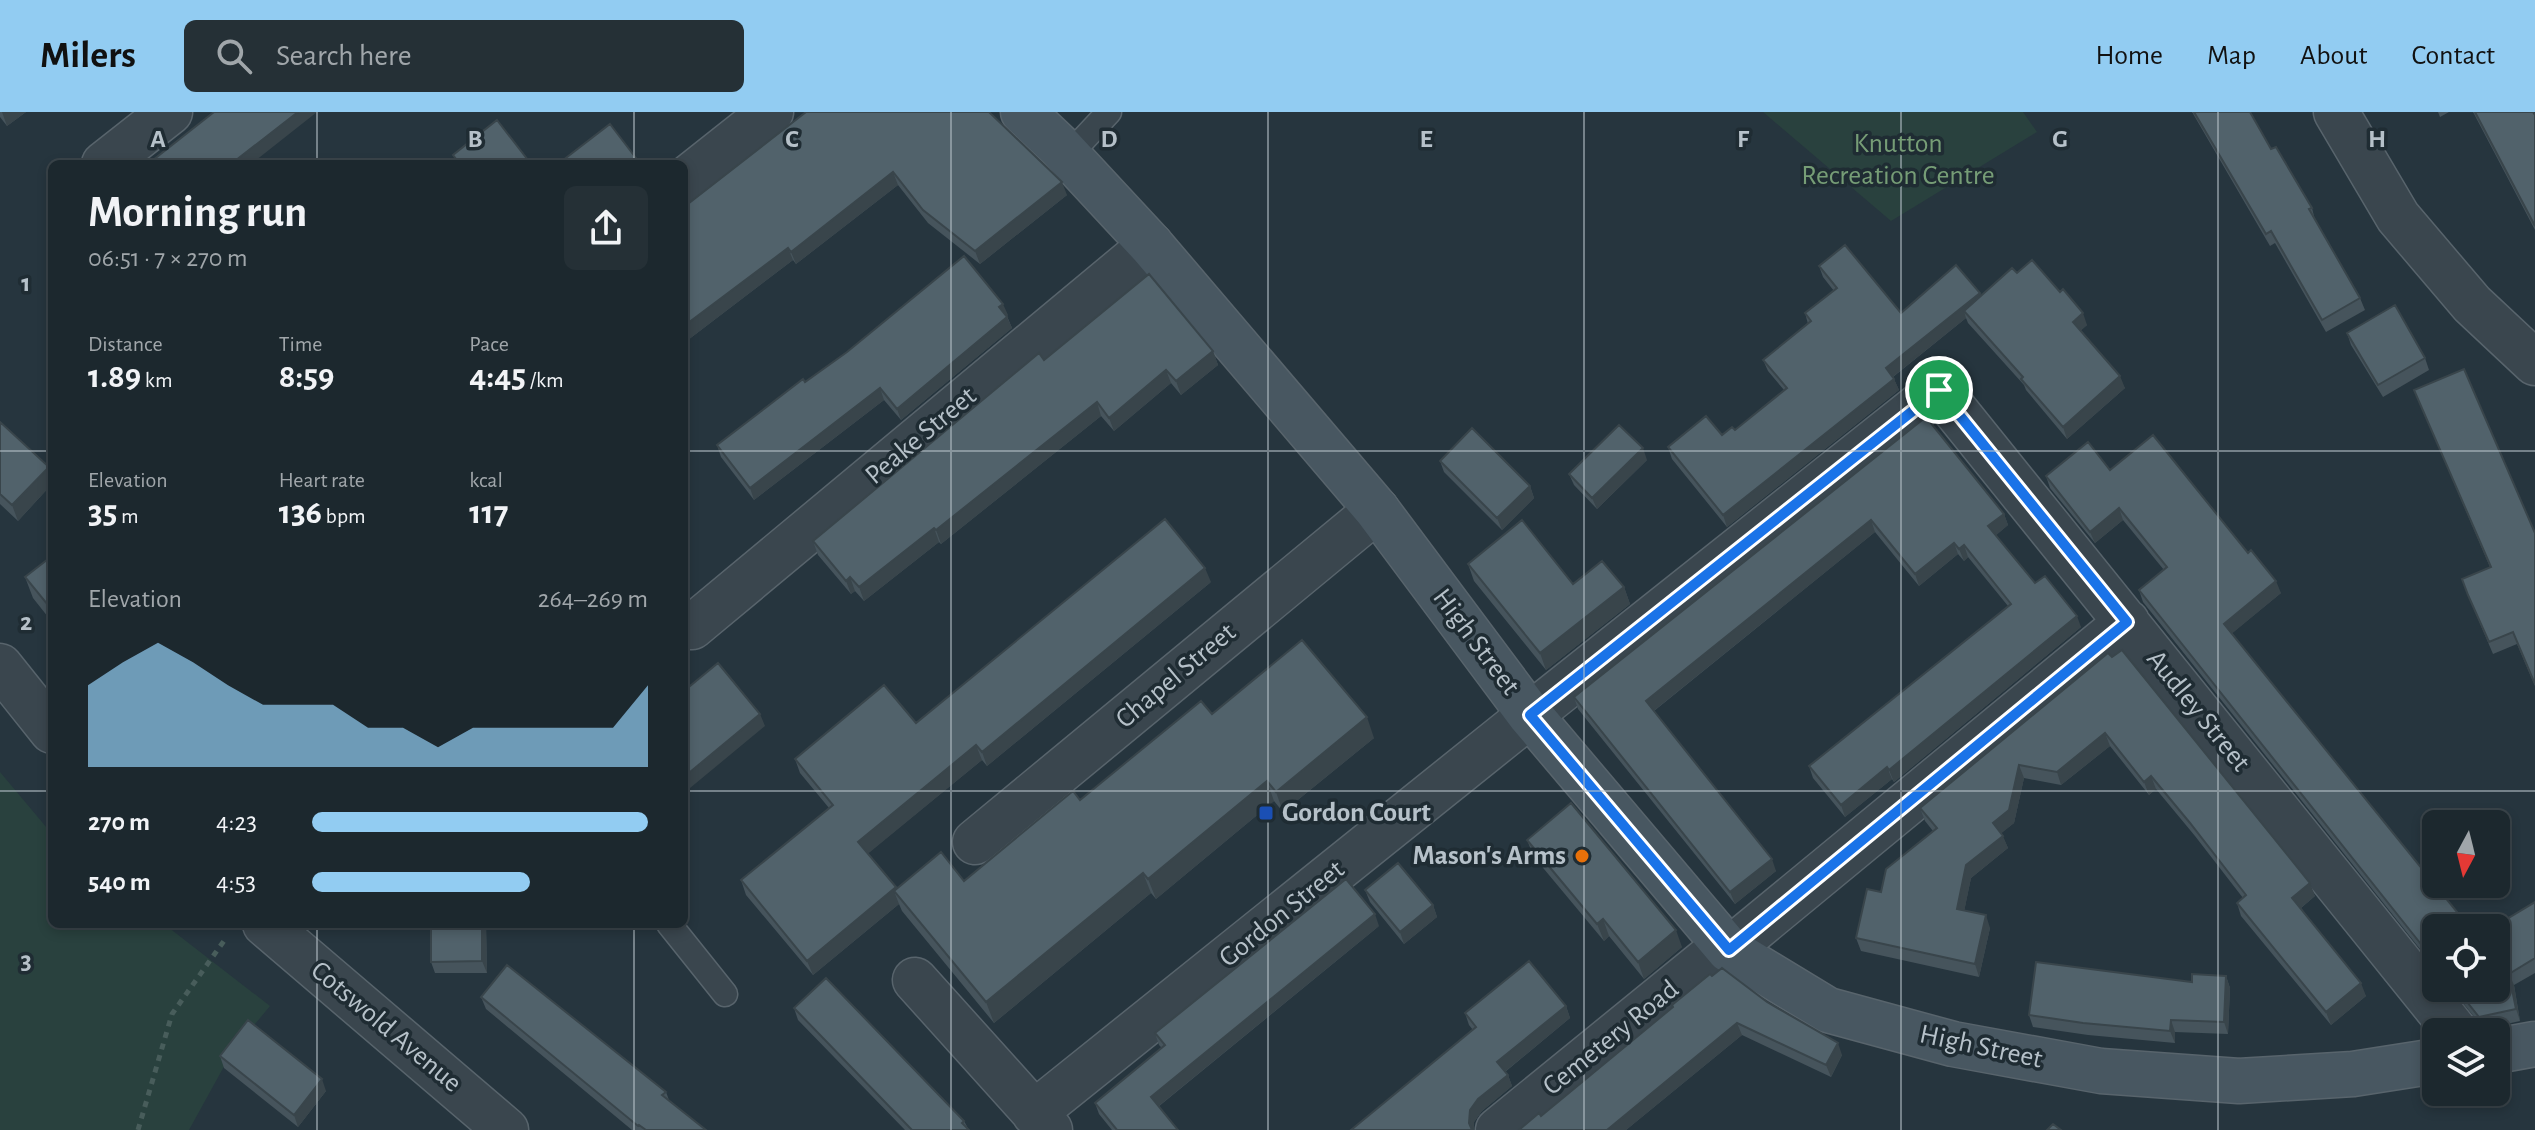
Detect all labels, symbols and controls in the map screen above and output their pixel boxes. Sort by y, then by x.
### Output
search box [184,20,744,92]
icon: search [212,34,256,78]
text: Milers [40,37,136,75]
text: Search here [276,41,412,71]
text: Home [2096,42,2163,70]
text: Map [2207,42,2256,70]
text: About [2300,42,2368,70]
text: Contact [2412,42,2495,70]
text: A [150,126,166,152]
text: B [467,126,483,152]
text: C [785,126,799,152]
text: D [1100,126,1118,152]
text: E [1419,126,1433,152]
text: F [1737,126,1750,152]
text: G [2052,126,2068,152]
text: H [2368,126,2386,152]
park label: Knutton Recreation Centre [1801,130,1995,190]
button: share [564,186,648,270]
text: Morning run [88,191,307,235]
text: 06:51 · 7 × 270 m [88,245,248,271]
text: 1 [21,270,31,296]
text: Distance [88,333,163,355]
text: Time [279,333,323,355]
text: Pace [469,333,509,355]
pin [1905,356,1973,424]
text: 1.89 [88,360,141,394]
text: 8:59 [279,360,334,394]
text: 4:45 [469,360,526,394]
icon: arrive [1917,368,1961,412]
text: km [141,369,172,391]
text: /km [526,369,564,391]
street label: Peake Street [860,382,982,490]
text: Elevation [88,469,168,491]
text: Heart rate [279,469,365,491]
text: kcal [469,469,503,491]
text: 35 [88,496,117,530]
text: 136 [279,496,322,530]
text: 117 [469,496,509,530]
text: m [117,505,139,527]
text: bpm [322,505,366,527]
street label: High Street [1427,584,1525,700]
text: Elevation [88,586,182,612]
text: 264–269 m [538,586,648,612]
text: 2 [20,609,32,635]
street label: Chapel Street [1111,618,1241,734]
street label: Audley Street [2141,645,2255,777]
place label: Gordon Court [1282,799,1431,827]
marker: Gordon Court [1257,804,1275,822]
text: 270 m [88,809,150,835]
text: 4:23 [216,809,257,835]
north arrow [2422,810,2510,898]
map controls [2422,810,2510,1106]
place label: Mason's Arms [1412,842,1566,870]
marker: Mason's Arms [1573,847,1591,865]
street label: Gordon Street [1214,855,1350,973]
text: 540 m [88,869,151,895]
text: 4:53 [216,869,256,895]
button: locate [2422,914,2510,1002]
text: 3 [20,948,32,974]
street label: Cotswold Avenue [305,956,467,1098]
street label: Cemetery Road [1538,975,1684,1101]
button: layers [2422,1018,2510,1106]
street label: High Street [1917,1020,2045,1074]

